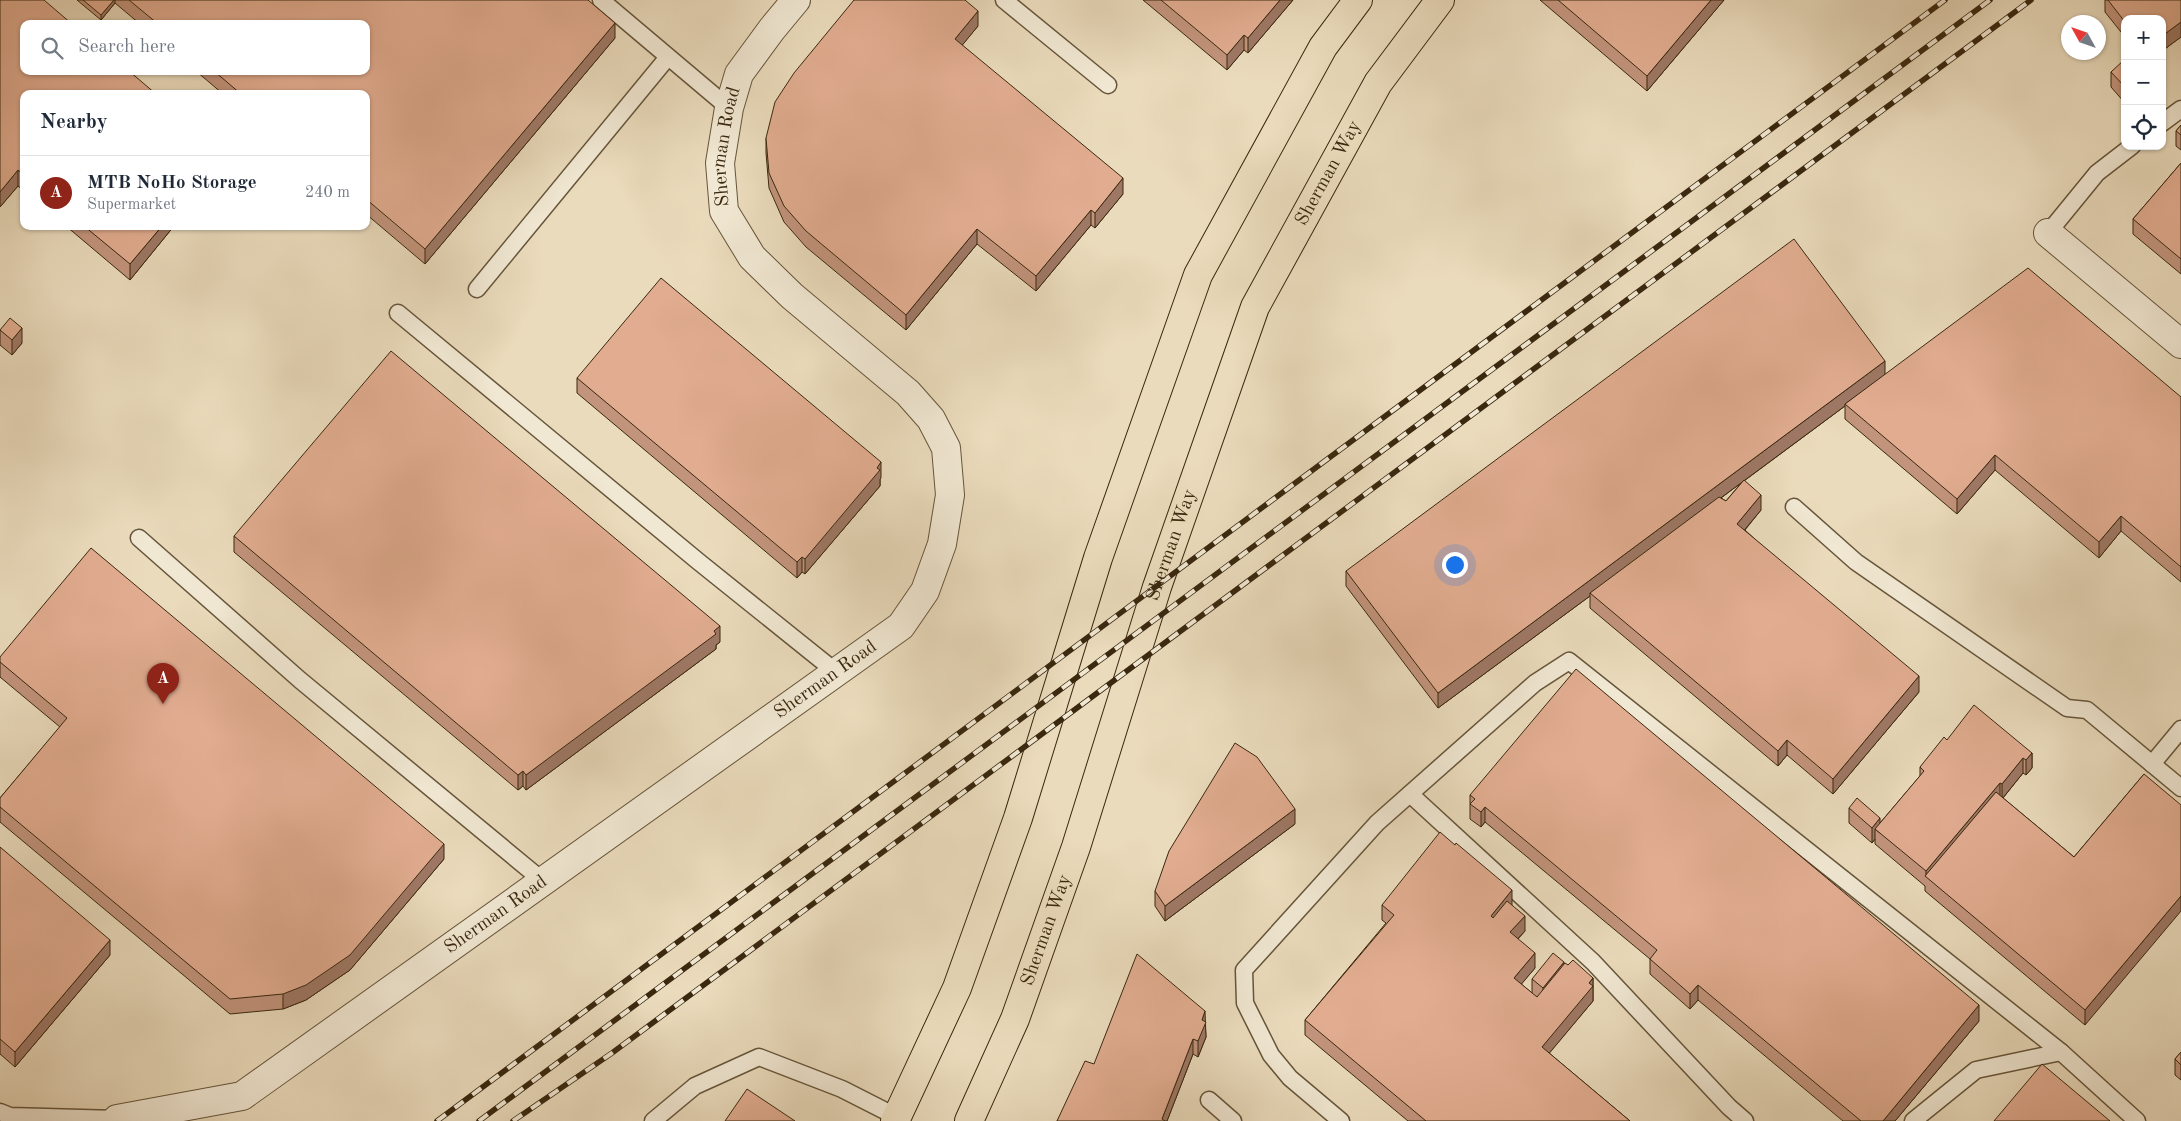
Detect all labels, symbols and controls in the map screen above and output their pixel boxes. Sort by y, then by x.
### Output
north arrow [2061,15,2106,60]
map controls [2121,15,2166,150]
button: + [2121,15,2166,60]
search box [20,20,370,75]
icon: search [38,34,66,62]
text: Search here [78,38,175,57]
button: − [2121,60,2166,105]
street label: Sherman Road [710,85,744,207]
button: locate [2121,105,2166,150]
text: Nearby [40,112,108,133]
street label: Sherman Way [1292,117,1365,229]
text: MTB NoHo Storage [87,174,257,193]
text: A [50,185,62,201]
text: 240 m [305,185,350,201]
text: Supermarket [87,197,176,213]
street label: Sherman Way [1144,487,1200,603]
your location [1442,552,1468,578]
street label: Sherman Road [771,637,881,723]
pin: A [147,663,179,704]
street label: Sherman Road [441,872,551,958]
street label: Sherman Way [1018,872,1075,988]

